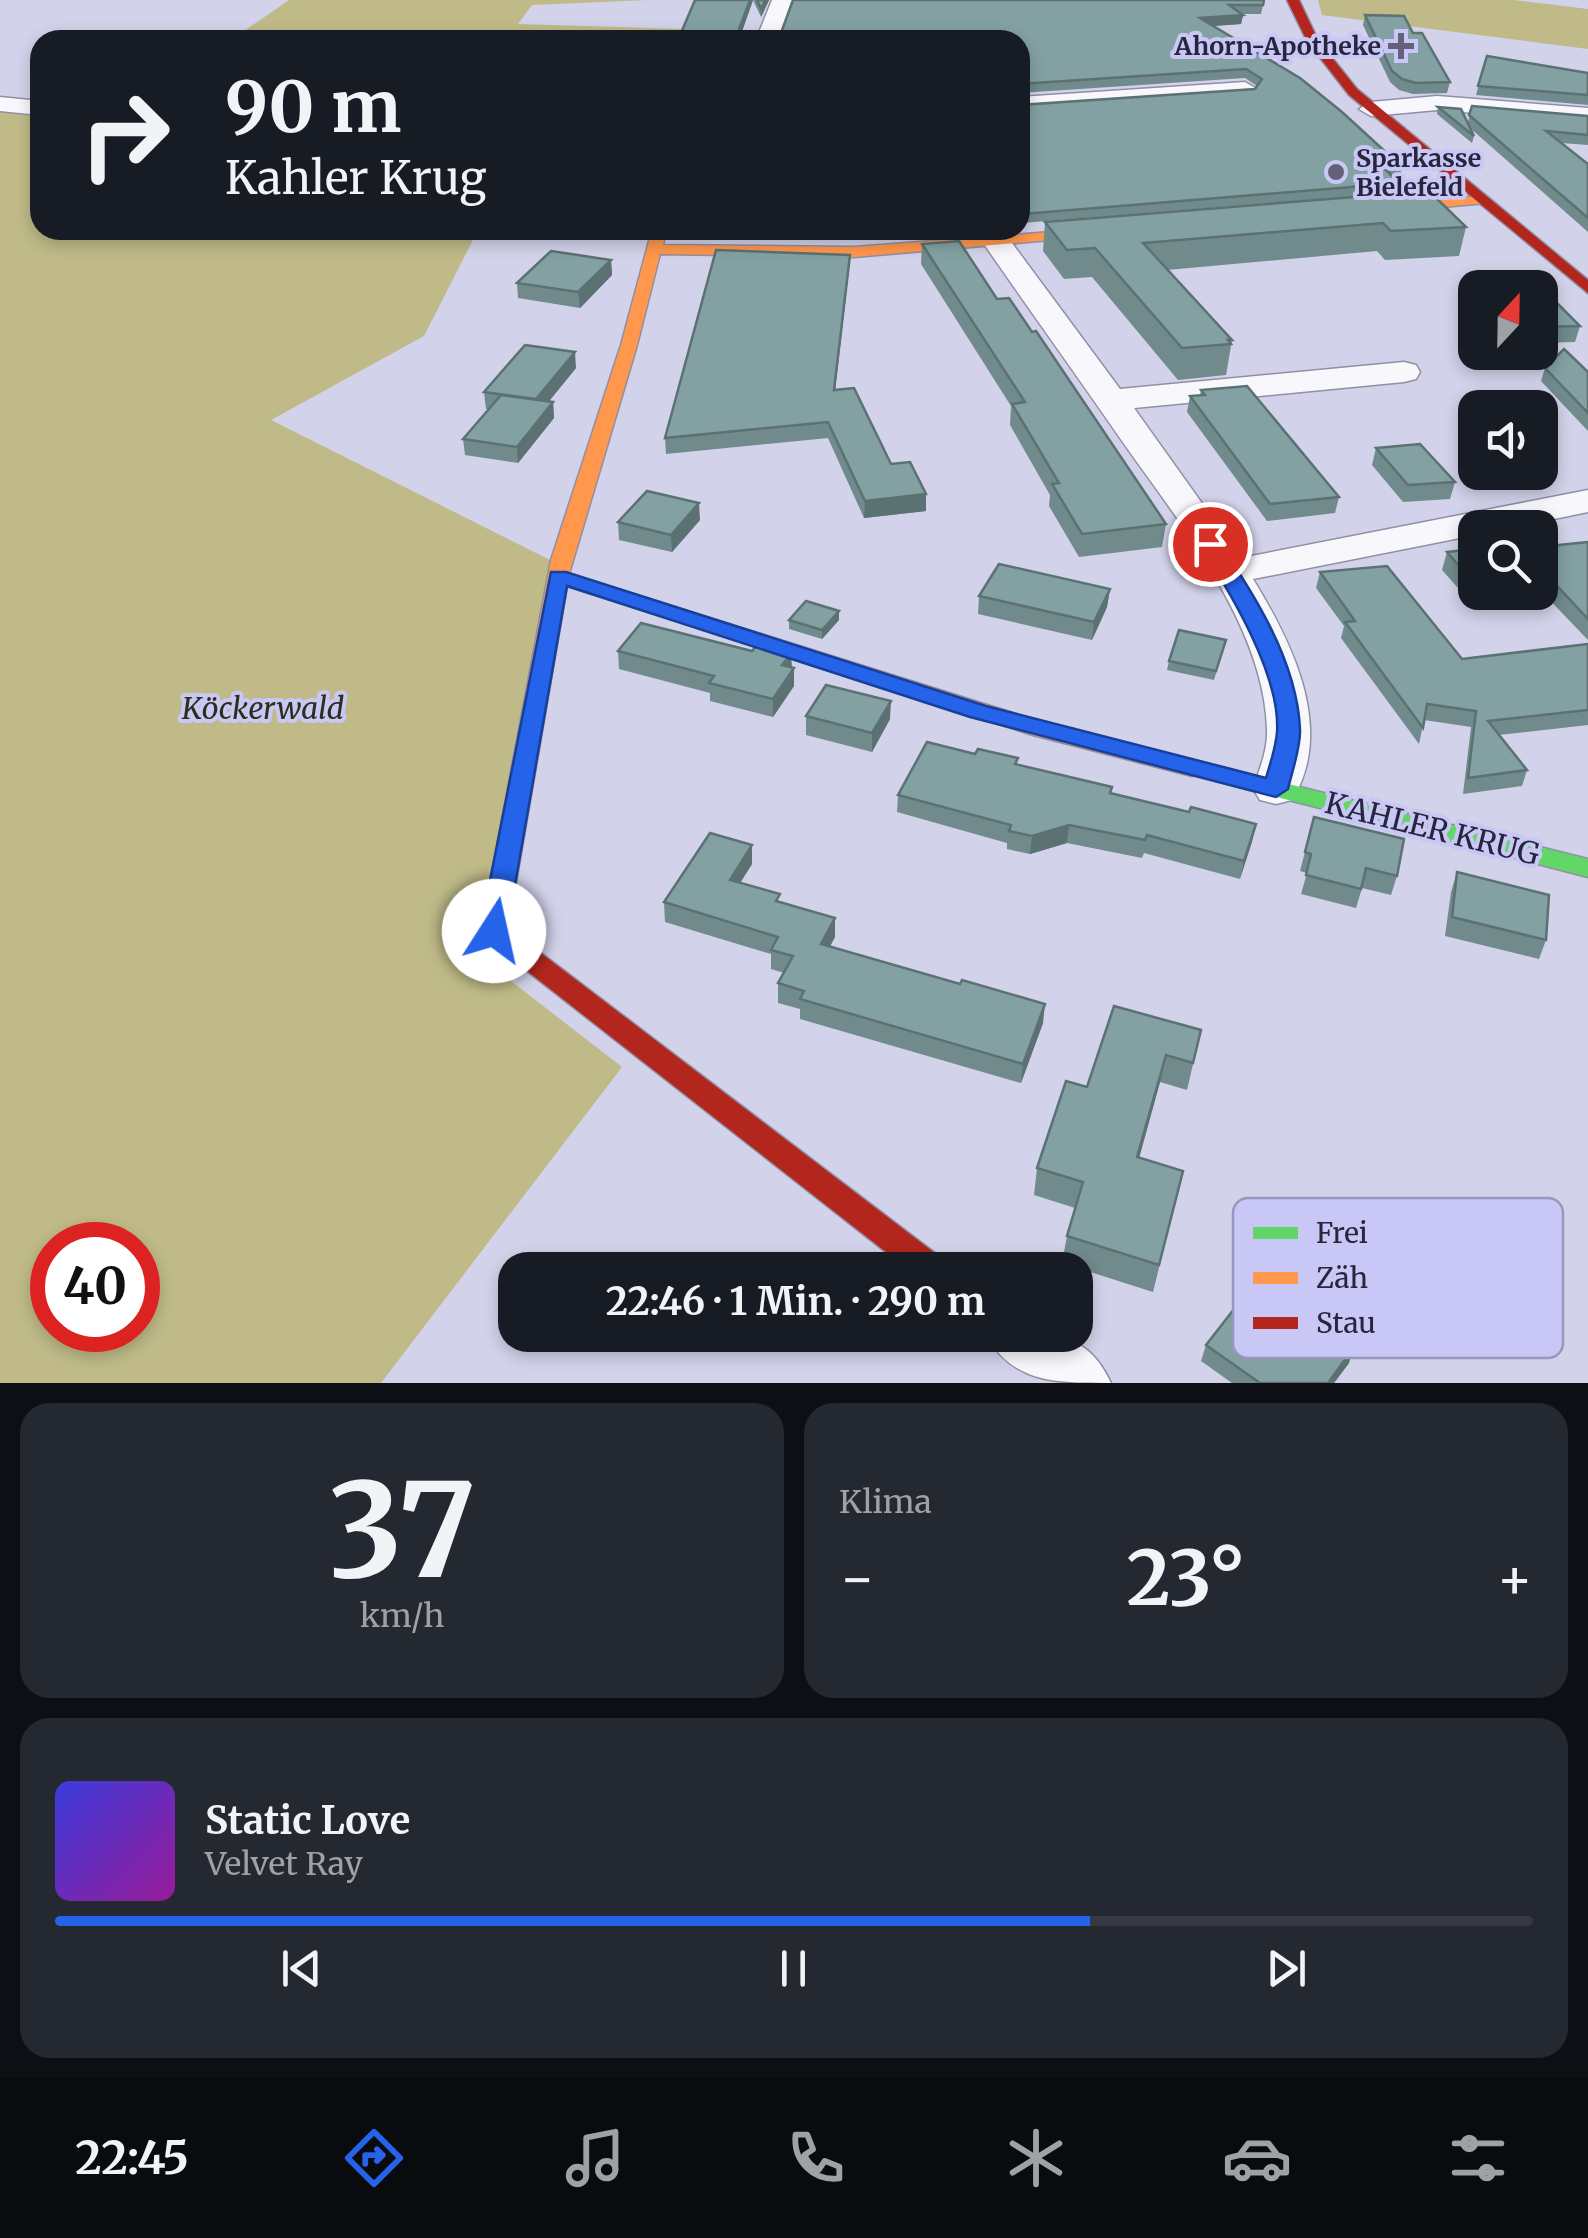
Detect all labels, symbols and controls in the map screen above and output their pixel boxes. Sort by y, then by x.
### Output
place label: Ahorn-Apotheke [1174,30,1381,62]
marker: Ahorn-Apotheke [1390,35,1412,57]
text: 90 m [225,63,402,151]
icon: right [60,70,190,200]
place label: Sparkasse Bielefeld [1356,142,1481,203]
text: Kahler Krug [225,150,486,206]
marker: Sparkasse Bielefeld [1325,161,1347,183]
north arrow [1458,270,1558,370]
map controls [1458,270,1558,610]
button: sound [1458,390,1558,490]
pin [1168,502,1253,587]
button: search [1458,510,1558,610]
icon: arrive [1183,517,1238,572]
park label: Köckerwald [181,689,345,727]
street label: KAHLER KRUG [1321,783,1544,873]
position arrow [442,879,546,983]
legend [1233,1198,1563,1358]
text: Frei [1316,1215,1368,1251]
speed limit sign: 40 [30,1222,160,1352]
text: Zäh [1316,1260,1368,1296]
text: 22:46 · 1 Min. · 290 m [606,1278,985,1325]
text: Stau [1316,1305,1376,1341]
text: 37 [328,1449,476,1612]
text: Klima [839,1482,932,1522]
text: 23° [1127,1531,1245,1625]
text: − [839,1544,876,1613]
text: + [1496,1544,1533,1613]
text: km/h [360,1596,444,1636]
text: Static Love [205,1797,410,1844]
text: Velvet Ray [205,1844,363,1884]
icon: previous [274,1941,329,1996]
icon: pause [766,1941,821,1996]
icon: next [1259,1941,1314,1996]
icon: directions [339,2123,409,2193]
icon: music [560,2123,630,2193]
icon: phone [781,2123,851,2193]
icon: climate [1001,2123,1071,2193]
icon: car [1222,2123,1292,2193]
icon: filters [1443,2123,1513,2193]
text: 22:45 [75,2130,189,2186]

